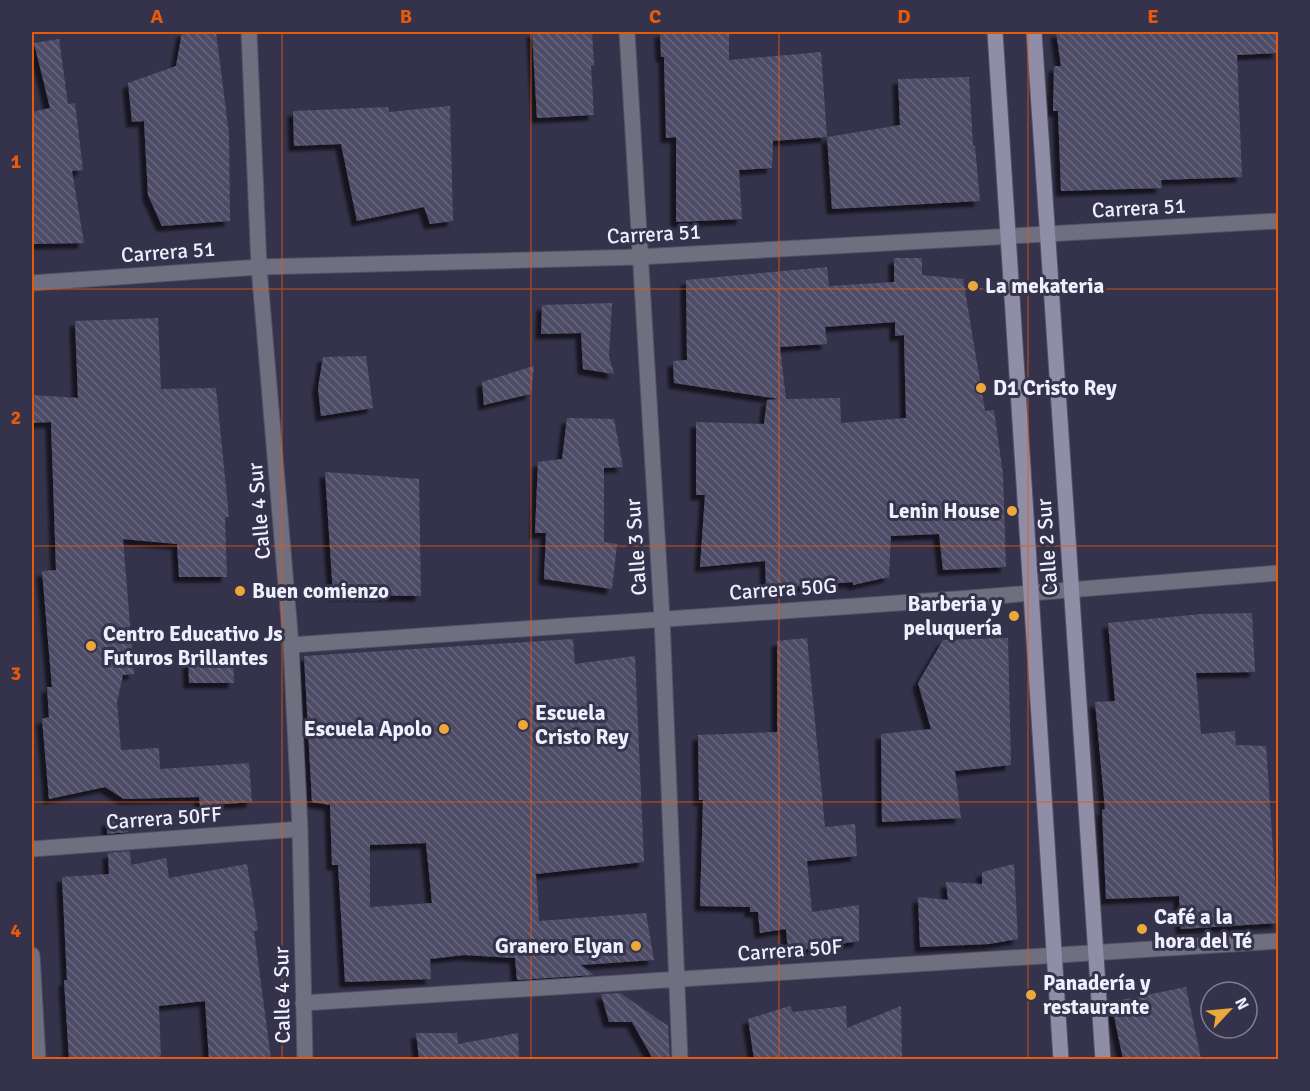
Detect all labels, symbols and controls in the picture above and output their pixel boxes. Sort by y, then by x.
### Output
text: A [151,4,164,29]
text: B [400,4,412,29]
text: C [649,4,661,29]
text: D [897,4,911,29]
text: E [1147,4,1159,29]
text: 1 [11,149,22,174]
street label: Carrera 51 [1091,193,1187,223]
street label: Carrera 51 [606,219,702,249]
street label: Carrera 51 [120,236,216,268]
place label: La mekateria [985,273,1105,299]
marker: La mekateria [966,279,980,293]
place label: D1 Cristo Rey [993,375,1117,401]
marker: D1 Cristo Rey [974,381,988,395]
text: 2 [11,405,21,430]
street label: Calle 4 Sur [242,461,276,560]
street label: Calle 3 Sur [620,497,652,596]
street label: Calle 2 Sur [1031,497,1063,596]
place label: Lenin House [888,498,1000,524]
marker: Lenin House [1005,504,1019,518]
street label: Carrera 50G [728,572,838,606]
place label: Buen comienzo [252,578,389,604]
marker: Buen comienzo [233,584,247,598]
place label: Barberia y peluquería [903,591,1003,641]
marker: Barberia y peluquería [1007,609,1021,623]
place label: Centro Educativo Js Futuros Brillantes [103,621,282,671]
marker: Centro Educativo Js Futuros Brillantes [84,639,98,653]
text: 3 [11,661,21,686]
place label: Escuela Cristo Rey [535,700,629,750]
place label: Escuela Apolo [304,716,432,742]
marker: Escuela Cristo Rey [516,718,530,732]
marker: Escuela Apolo [437,722,451,736]
street label: Carrera 50FF [105,801,223,835]
place label: Café a la hora del Té [1154,904,1252,954]
text: 4 [11,918,22,943]
marker: Café a la hora del Té [1135,922,1149,936]
place label: Granero Elyan [495,933,624,959]
street label: Carrera 50F [737,933,843,967]
marker: Granero Elyan [629,939,643,953]
street label: Calle 4 Sur [268,946,296,1044]
place label: Panadería y restaurante [1043,970,1151,1020]
north arrow [1199,980,1259,1040]
marker: Panadería y restaurante [1024,988,1038,1002]
text: N [1230,994,1253,1013]

